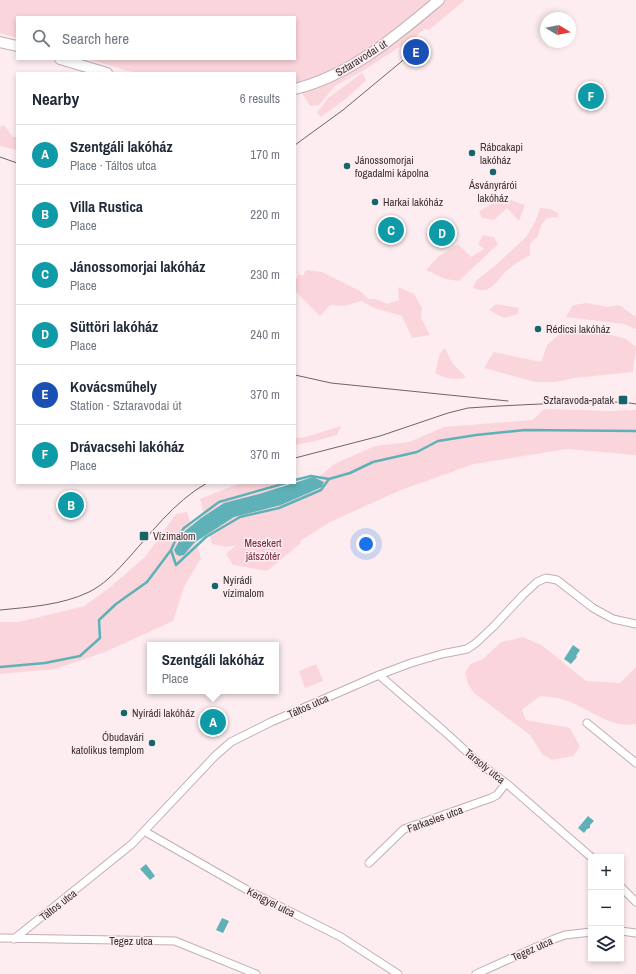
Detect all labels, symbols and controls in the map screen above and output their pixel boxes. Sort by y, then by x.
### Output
north arrow [540,12,576,48]
search box [16,16,296,60]
icon: search [30,27,52,49]
text: Search here [62,28,129,49]
street label: Sztaravodai út [333,36,390,79]
pin: E [403,37,429,67]
pin: F [578,81,604,111]
text: Nearby [32,87,79,110]
text: 6 results [240,90,280,107]
text: Szentgáli lakóház [70,136,173,157]
place label: Rábcakapi lakóház [480,140,523,167]
text: A [41,146,49,163]
text: 170 m [250,146,280,163]
marker: Rábcakapi lakóház [467,148,477,158]
place label: Jánossomorjai fogadalmi kápolna [355,153,429,180]
text: Place · Táltos utca [70,157,157,174]
marker: Jánossomorjai fogadalmi kápolna [342,161,352,171]
marker: Ásványrárói lakóház [488,167,498,177]
place label: Ásványrárói lakóház [468,178,517,205]
place label: Harkai lakóház [383,195,444,209]
text: Villa Rustica [70,196,143,217]
marker: Harkai lakóház [370,197,380,207]
text: B [41,206,49,223]
text: 220 m [250,206,280,223]
pin: C [378,215,404,245]
text: Place [70,217,97,234]
pin: D [429,218,455,248]
text: Jánossomorjai lakóház [70,256,205,277]
text: C [41,266,49,283]
text: 230 m [250,266,280,283]
text: Place [70,277,97,294]
text: Süttöri lakóház [70,316,158,337]
place label: Rédicsi lakóház [546,322,611,336]
marker: Rédicsi lakóház [533,324,543,334]
text: D [41,326,49,343]
text: 240 m [250,326,280,343]
text: Place [70,337,97,354]
text: Kovácsműhely [70,376,157,397]
text: E [41,386,49,403]
text: 370 m [250,386,280,403]
place label: Sztaravoda-patak [543,393,614,407]
marker: Sztaravoda-patak [617,394,629,406]
text: Station · Sztaravodai út [70,397,181,414]
text: Drávacsehi lakóház [70,436,184,457]
text: F [42,446,48,463]
text: 370 m [250,446,280,463]
text: Place [70,457,97,474]
pin: B [58,490,84,520]
place label: Vízimalom [153,529,195,543]
marker: Vízimalom [138,530,150,542]
your location [356,534,376,554]
park label: Mesekert játszótér [244,536,282,563]
place label: Nyirádi vízimalom [223,573,264,600]
marker: Nyirádi vízimalom [210,581,220,591]
popup [147,642,279,694]
text: Szentgáli lakóház [162,649,264,670]
text: Place [162,670,188,687]
street label: Táltos utca [285,691,331,721]
place label: Nyirádi lakóház [132,706,195,720]
pin: A [200,707,226,737]
marker: Nyirádi lakóház [119,708,129,718]
place label: Óbudavári katolikus templom [71,730,144,757]
marker: Óbudavári katolikus templom [147,738,157,748]
street label: Tarsoly utca [462,745,508,787]
street label: Farkasles utca [405,802,465,836]
map controls [588,854,624,962]
button: + [588,854,624,890]
street label: Kengyel utca [245,884,297,920]
street label: Táltos utca [37,886,79,924]
button: − [588,890,624,926]
button: layers [588,926,624,962]
street label: Tegez utca [109,934,153,948]
street label: Tegez utca [509,934,555,964]

